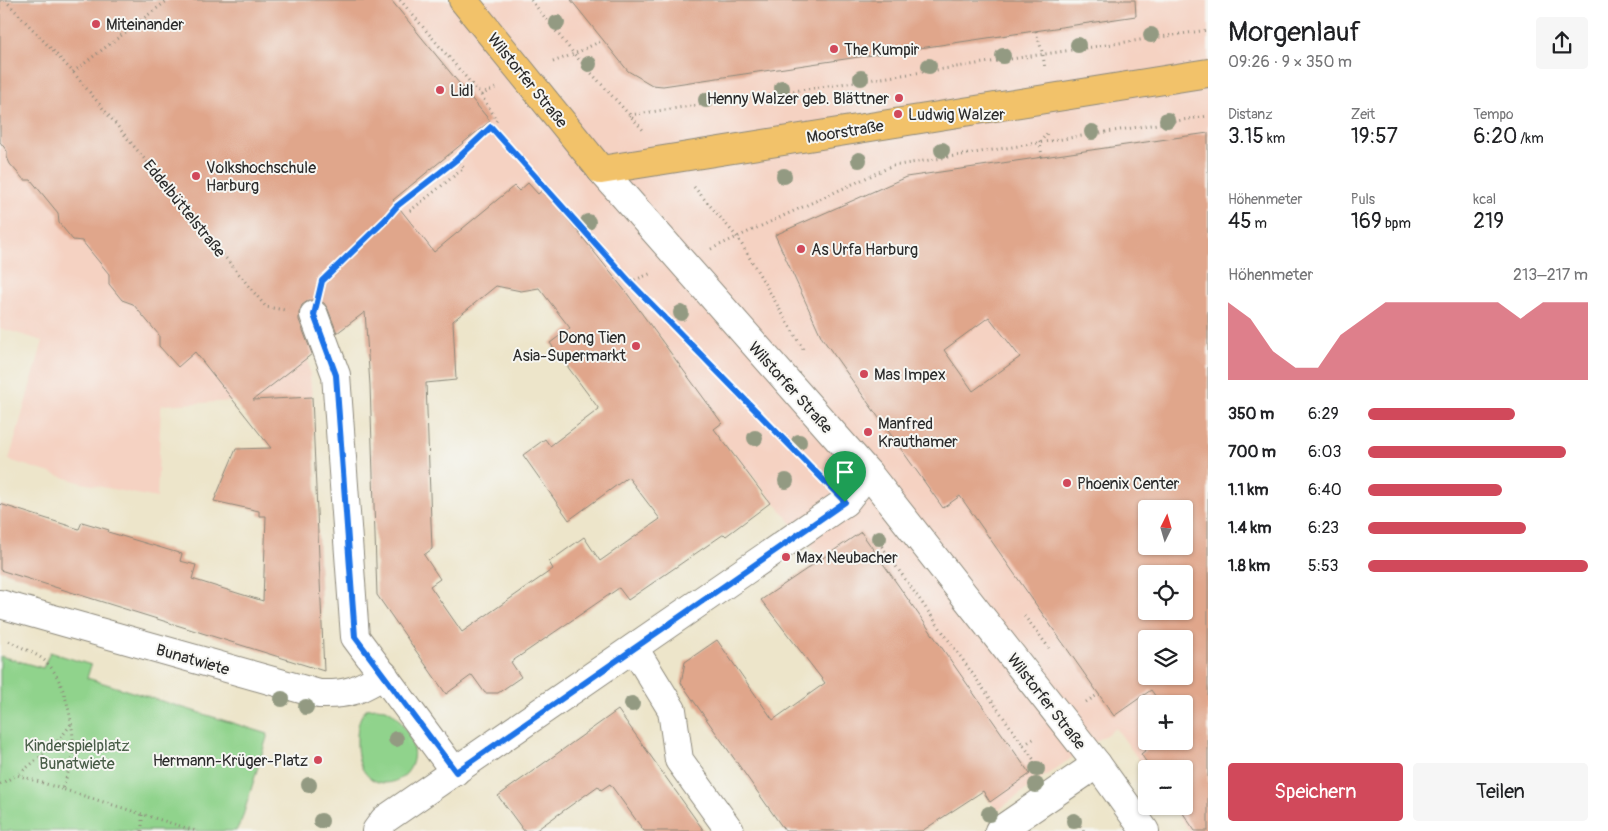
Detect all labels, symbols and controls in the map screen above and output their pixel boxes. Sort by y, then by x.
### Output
place label: Miteinander [106,15,184,35]
text: Morgenlauf [1228,15,1361,50]
button: share [1536,17,1588,69]
marker: Miteinander [90,18,102,30]
street label: Wilstorfer Straße [483,29,572,132]
place label: The Kumpir [844,40,920,60]
marker: The Kumpir [828,43,840,55]
text: 09:26 · 9 × 350 m [1228,52,1352,72]
place label: Lidl [450,81,474,101]
marker: Lidl [434,84,446,96]
place label: Henny Walzer geb. Blättner [707,89,889,109]
marker: Henny Walzer geb. Blättner [893,92,905,104]
place label: Ludwig Walzer [908,105,1005,125]
text: Distanz [1228,106,1272,123]
text: Zeit [1351,106,1375,123]
text: Tempo [1473,106,1514,123]
marker: Ludwig Walzer [892,108,904,120]
street label: Moorstraße [805,116,885,148]
text: 3.15 [1228,123,1264,150]
text: 19:57 [1351,123,1398,150]
text: 6:20 [1473,123,1517,150]
text: km [1264,130,1285,147]
text: /km [1517,130,1544,147]
street label: Eddelbüttelstraße [139,156,230,262]
place label: Volkshochschule Harburg [206,158,316,196]
marker: Volkshochschule Harburg [190,170,202,182]
text: Höhenmeter [1228,191,1303,208]
text: Puls [1351,191,1375,208]
text: kcal [1473,191,1496,208]
text: 45 [1228,208,1252,235]
text: 169 [1351,208,1382,235]
text: 219 [1473,208,1504,235]
text: m [1252,215,1267,232]
text: bpm [1382,215,1411,232]
place label: As Urfa Harburg [811,240,918,260]
marker: As Urfa Harburg [795,243,807,255]
text: Höhenmeter [1228,265,1313,285]
text: 213–217 m [1513,265,1588,285]
place label: Dong Tien Asia-Supermarkt [512,328,627,366]
street label: Wilstorfer Straße [744,338,837,438]
marker: Dong Tien Asia-Supermarkt [630,340,642,352]
place label: Mas Impex [874,365,946,385]
marker: Mas Impex [858,368,870,380]
text: 350 m [1228,404,1274,424]
text: 6:29 [1308,404,1339,424]
place label: Manfred Krauthamer [878,414,958,452]
marker: Manfred Krauthamer [862,426,874,438]
text: 700 m [1228,442,1276,462]
text: 6:03 [1308,442,1341,462]
pin [824,451,866,502]
icon: arrive [831,458,859,486]
place label: Phoenix Center [1077,474,1180,494]
marker: Phoenix Center [1061,477,1073,489]
text: 1.1 km [1228,480,1268,500]
text: 6:40 [1308,480,1342,500]
north arrow [1138,500,1192,555]
map controls [1138,500,1193,815]
text: 1.4 km [1228,518,1271,538]
text: 6:23 [1308,518,1339,538]
place label: Max Neubacher [796,548,898,568]
marker: Max Neubacher [780,551,792,563]
text: 1.8 km [1228,556,1270,576]
text: 5:53 [1308,556,1339,576]
button: locate [1138,565,1193,620]
button: layers [1138,630,1193,685]
street label: Bunatwiete [154,640,232,680]
street label: Wilstorfer Straße [1003,650,1090,754]
button: + [1138,695,1193,750]
park label: Kinderspielplatz Bunatwiete [24,736,130,774]
place label: Hermann-Krüger-Platz [153,751,308,771]
marker: Hermann-Krüger-Platz [312,754,324,766]
button: − [1138,760,1193,815]
button: Speichern [1228,763,1403,821]
button: Teilen [1413,763,1588,821]

